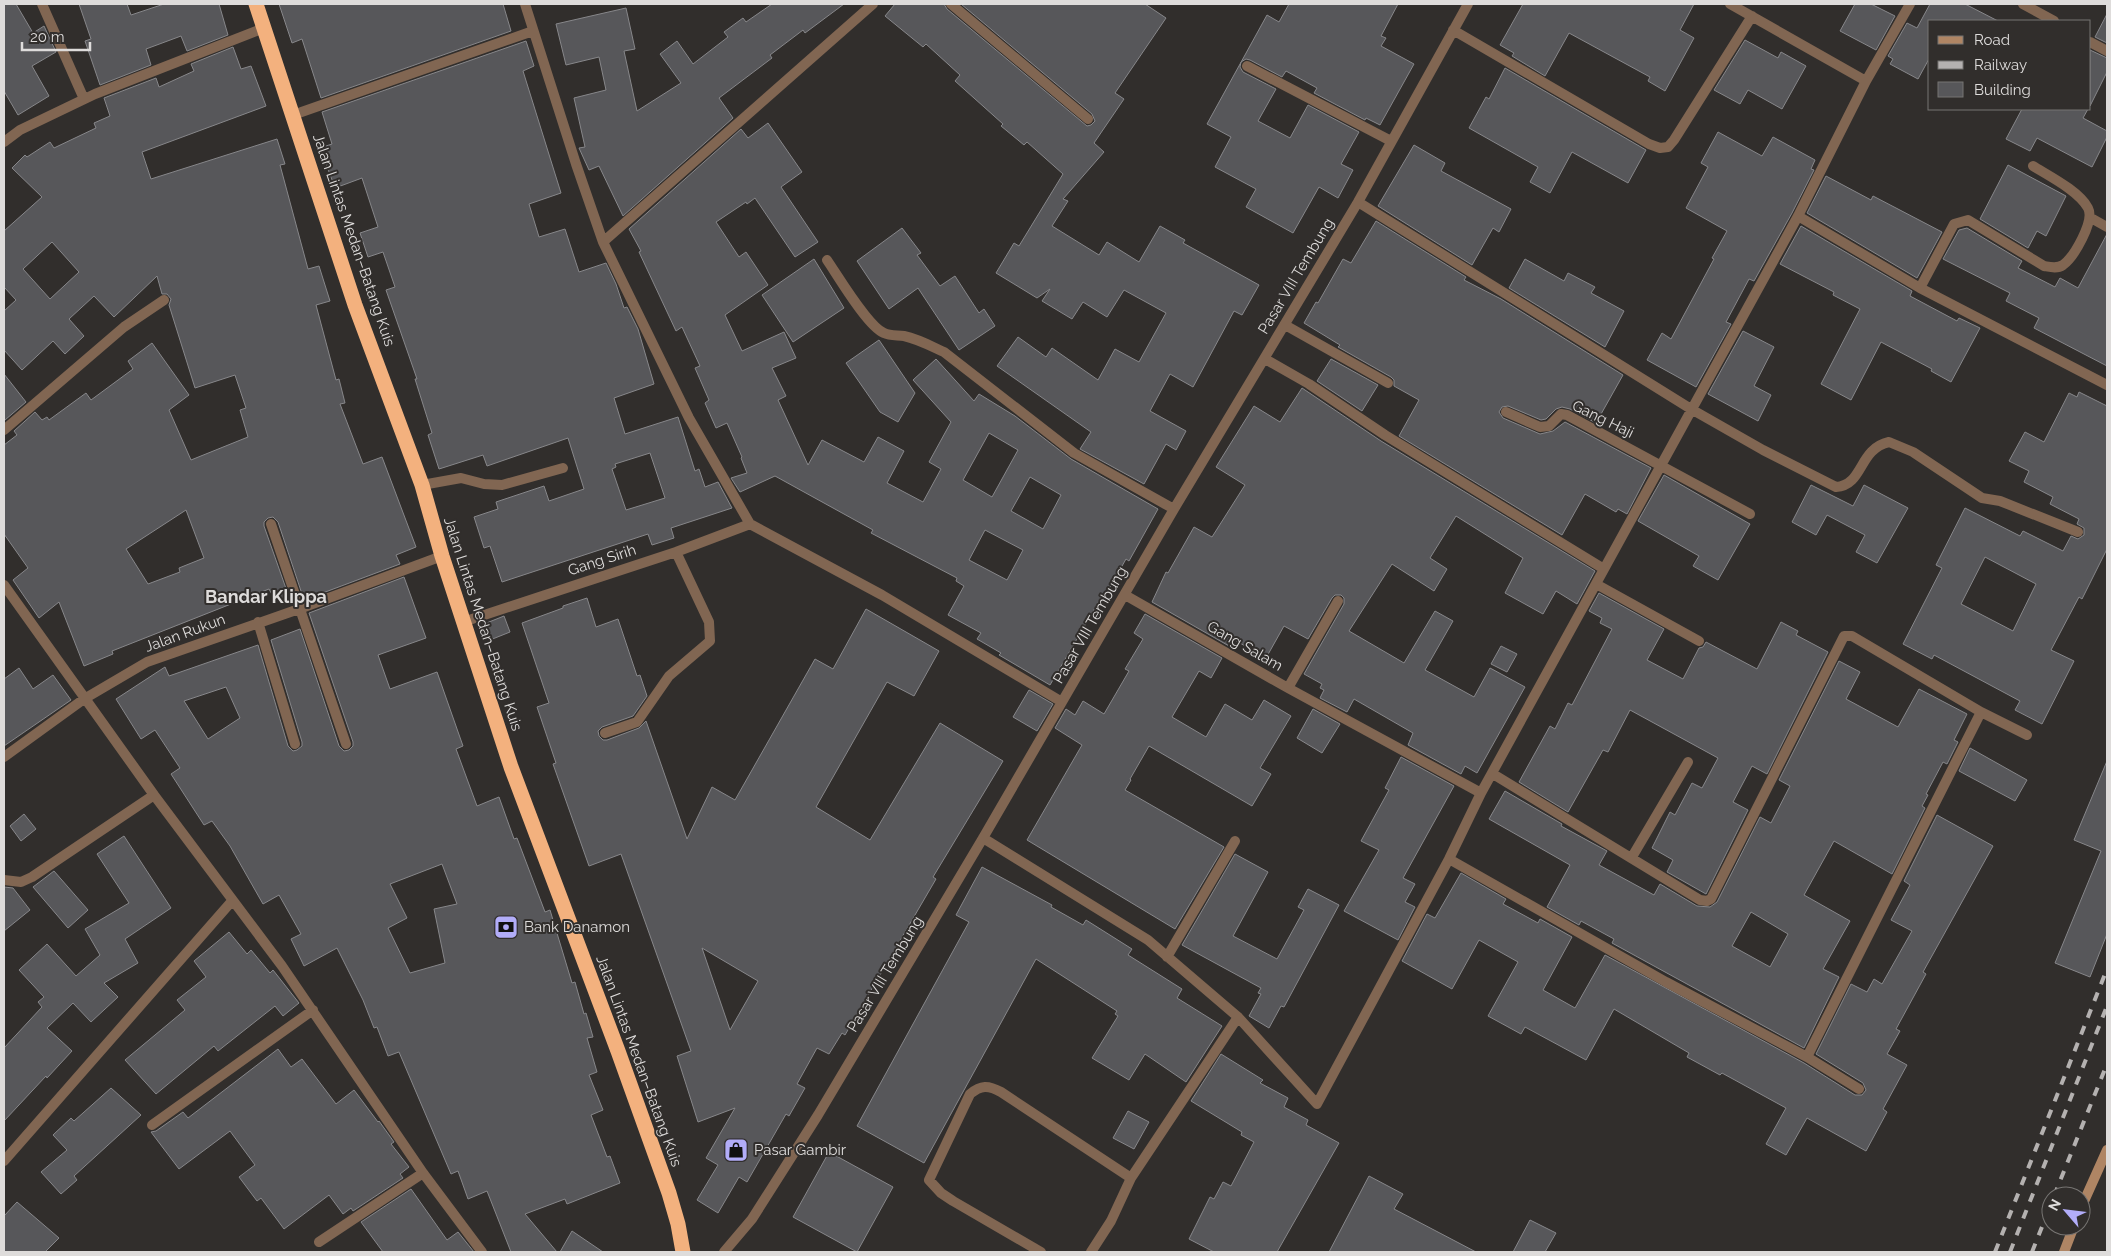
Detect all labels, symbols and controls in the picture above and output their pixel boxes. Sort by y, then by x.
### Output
scale bar [22,20,90,52]
legend [1928,20,2091,110]
text: 20 m [30,28,65,46]
text: Road [1974,31,2010,49]
text: Railway [1974,56,2027,74]
text: Building [1974,81,2031,99]
street label: Jalan Lintas Medan–Batang Kuis [309,131,399,349]
street label: Pasar VIII Tembung [1254,215,1338,337]
street label: Gang Haji [1569,396,1637,442]
street label: Jalan Lintas Medan–Batang Kuis [440,515,526,733]
street label: Gang Sirih [566,541,638,579]
street label: Pasar VIII Tembung [1049,563,1131,687]
district label: Bandar Klippa [205,586,327,607]
street label: Jalan Rukun [142,610,228,656]
street label: Gang Salam [1204,617,1286,675]
street label: Pasar VIII Tembung [843,913,927,1035]
bank icon: Bank Danamon [493,914,519,940]
place label: Bank Danamon [524,918,630,936]
street label: Jalan Lintas Medan–Batang Kuis [592,953,686,1169]
shop icon: Pasar Gambir [723,1137,749,1163]
place label: Pasar Gambir [754,1141,847,1159]
north arrow [2041,1186,2091,1236]
text: N [2045,1196,2064,1213]

